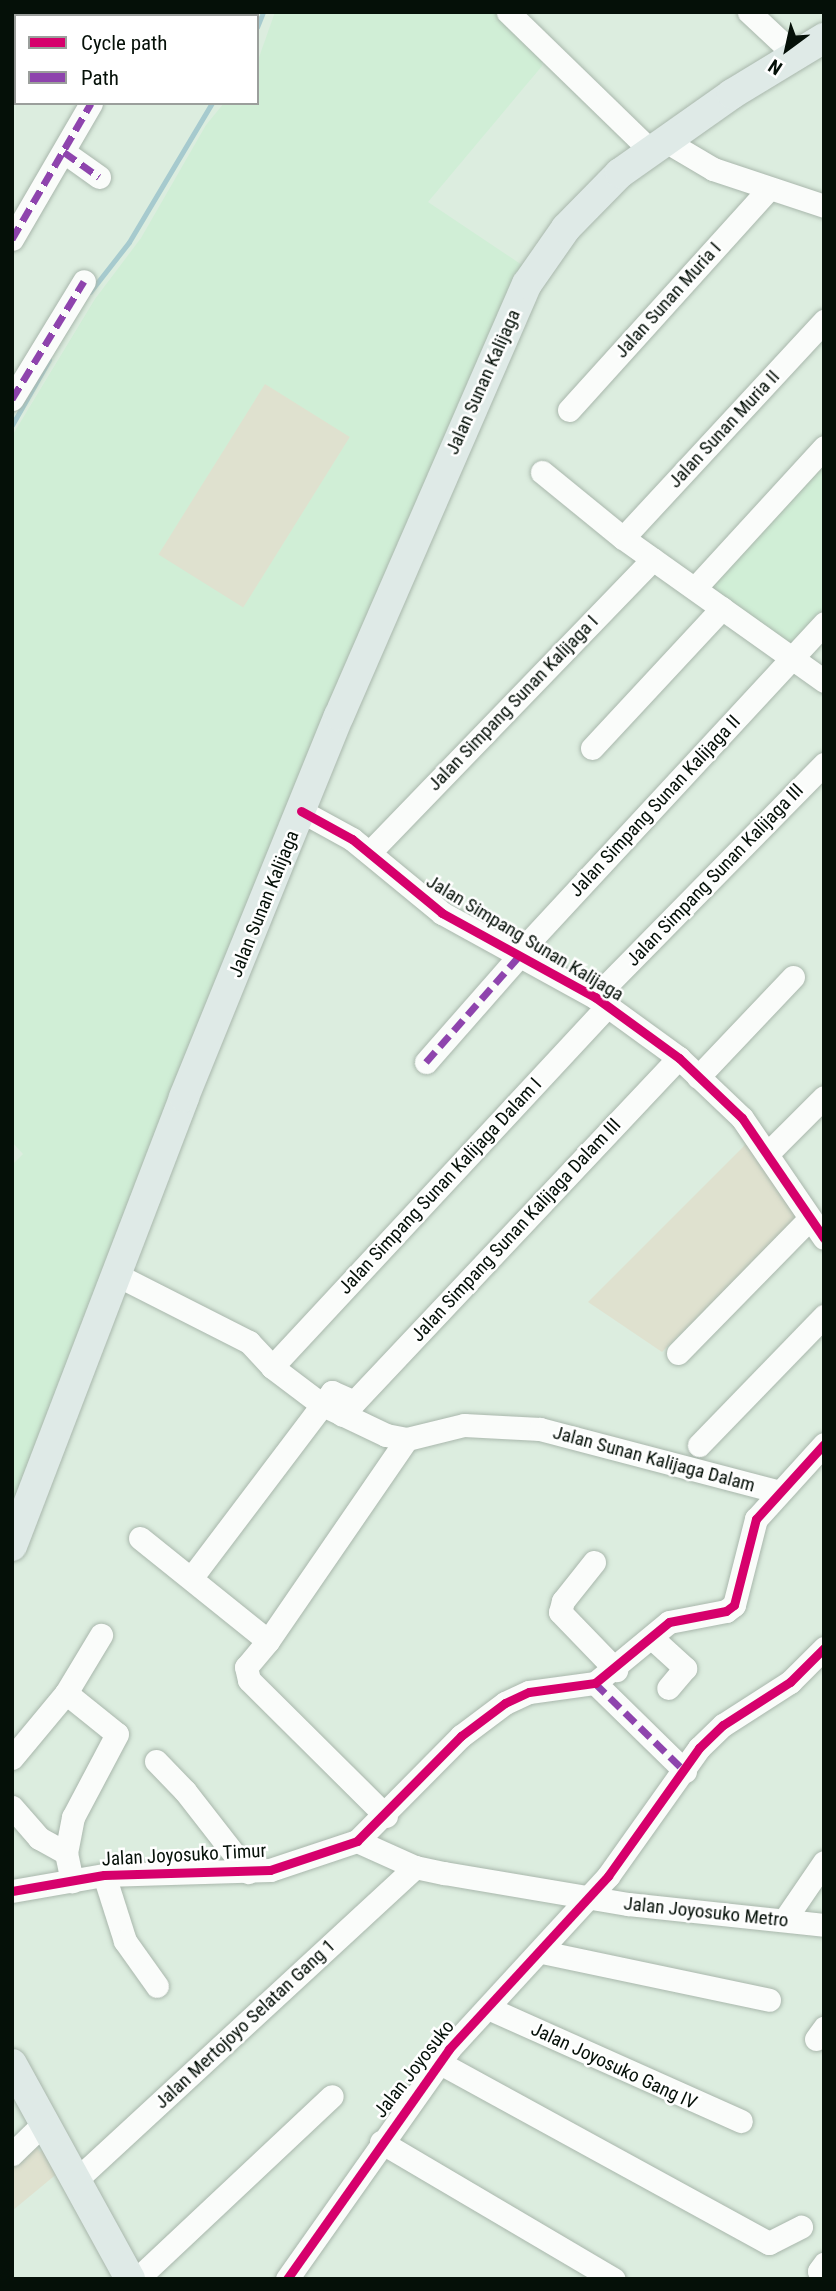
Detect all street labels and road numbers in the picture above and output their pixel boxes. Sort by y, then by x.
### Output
street label: Jalan Sunan Muria I [610,237,726,363]
street label: Jalan Sunan Kalijaga [441,306,525,458]
street label: Jalan Sunan Muria II [664,365,784,493]
street label: Jalan Simpang Sunan Kalijaga I [423,610,603,796]
street label: Jalan Simpang Sunan Kalijaga II [565,710,745,902]
street label: Jalan Simpang Sunan Kalijaga III [622,779,808,971]
street label: Jalan Sunan Kalijaga [224,827,304,981]
street label: Jalan Simpang Sunan Kalijaga [422,870,628,1006]
street label: Jalan Simpang Sunan Kalijaga Dalam I [334,1073,546,1299]
street label: Jalan Simpang Sunan Kalijaga Dalam III [406,1114,626,1346]
street label: Jalan Sunan Kalijaga Dalam [550,1421,758,1497]
street label: Jalan Joyosuko Timur [101,1839,267,1871]
street label: Jalan Joyosuko Metro [622,1892,790,1932]
street label: Jalan Mertojoyo Selatan Gang 1 [150,1934,340,2114]
street label: Jalan Joyosuko [369,2016,459,2122]
street label: Jalan Joyosuko Gang IV [528,2018,700,2114]

